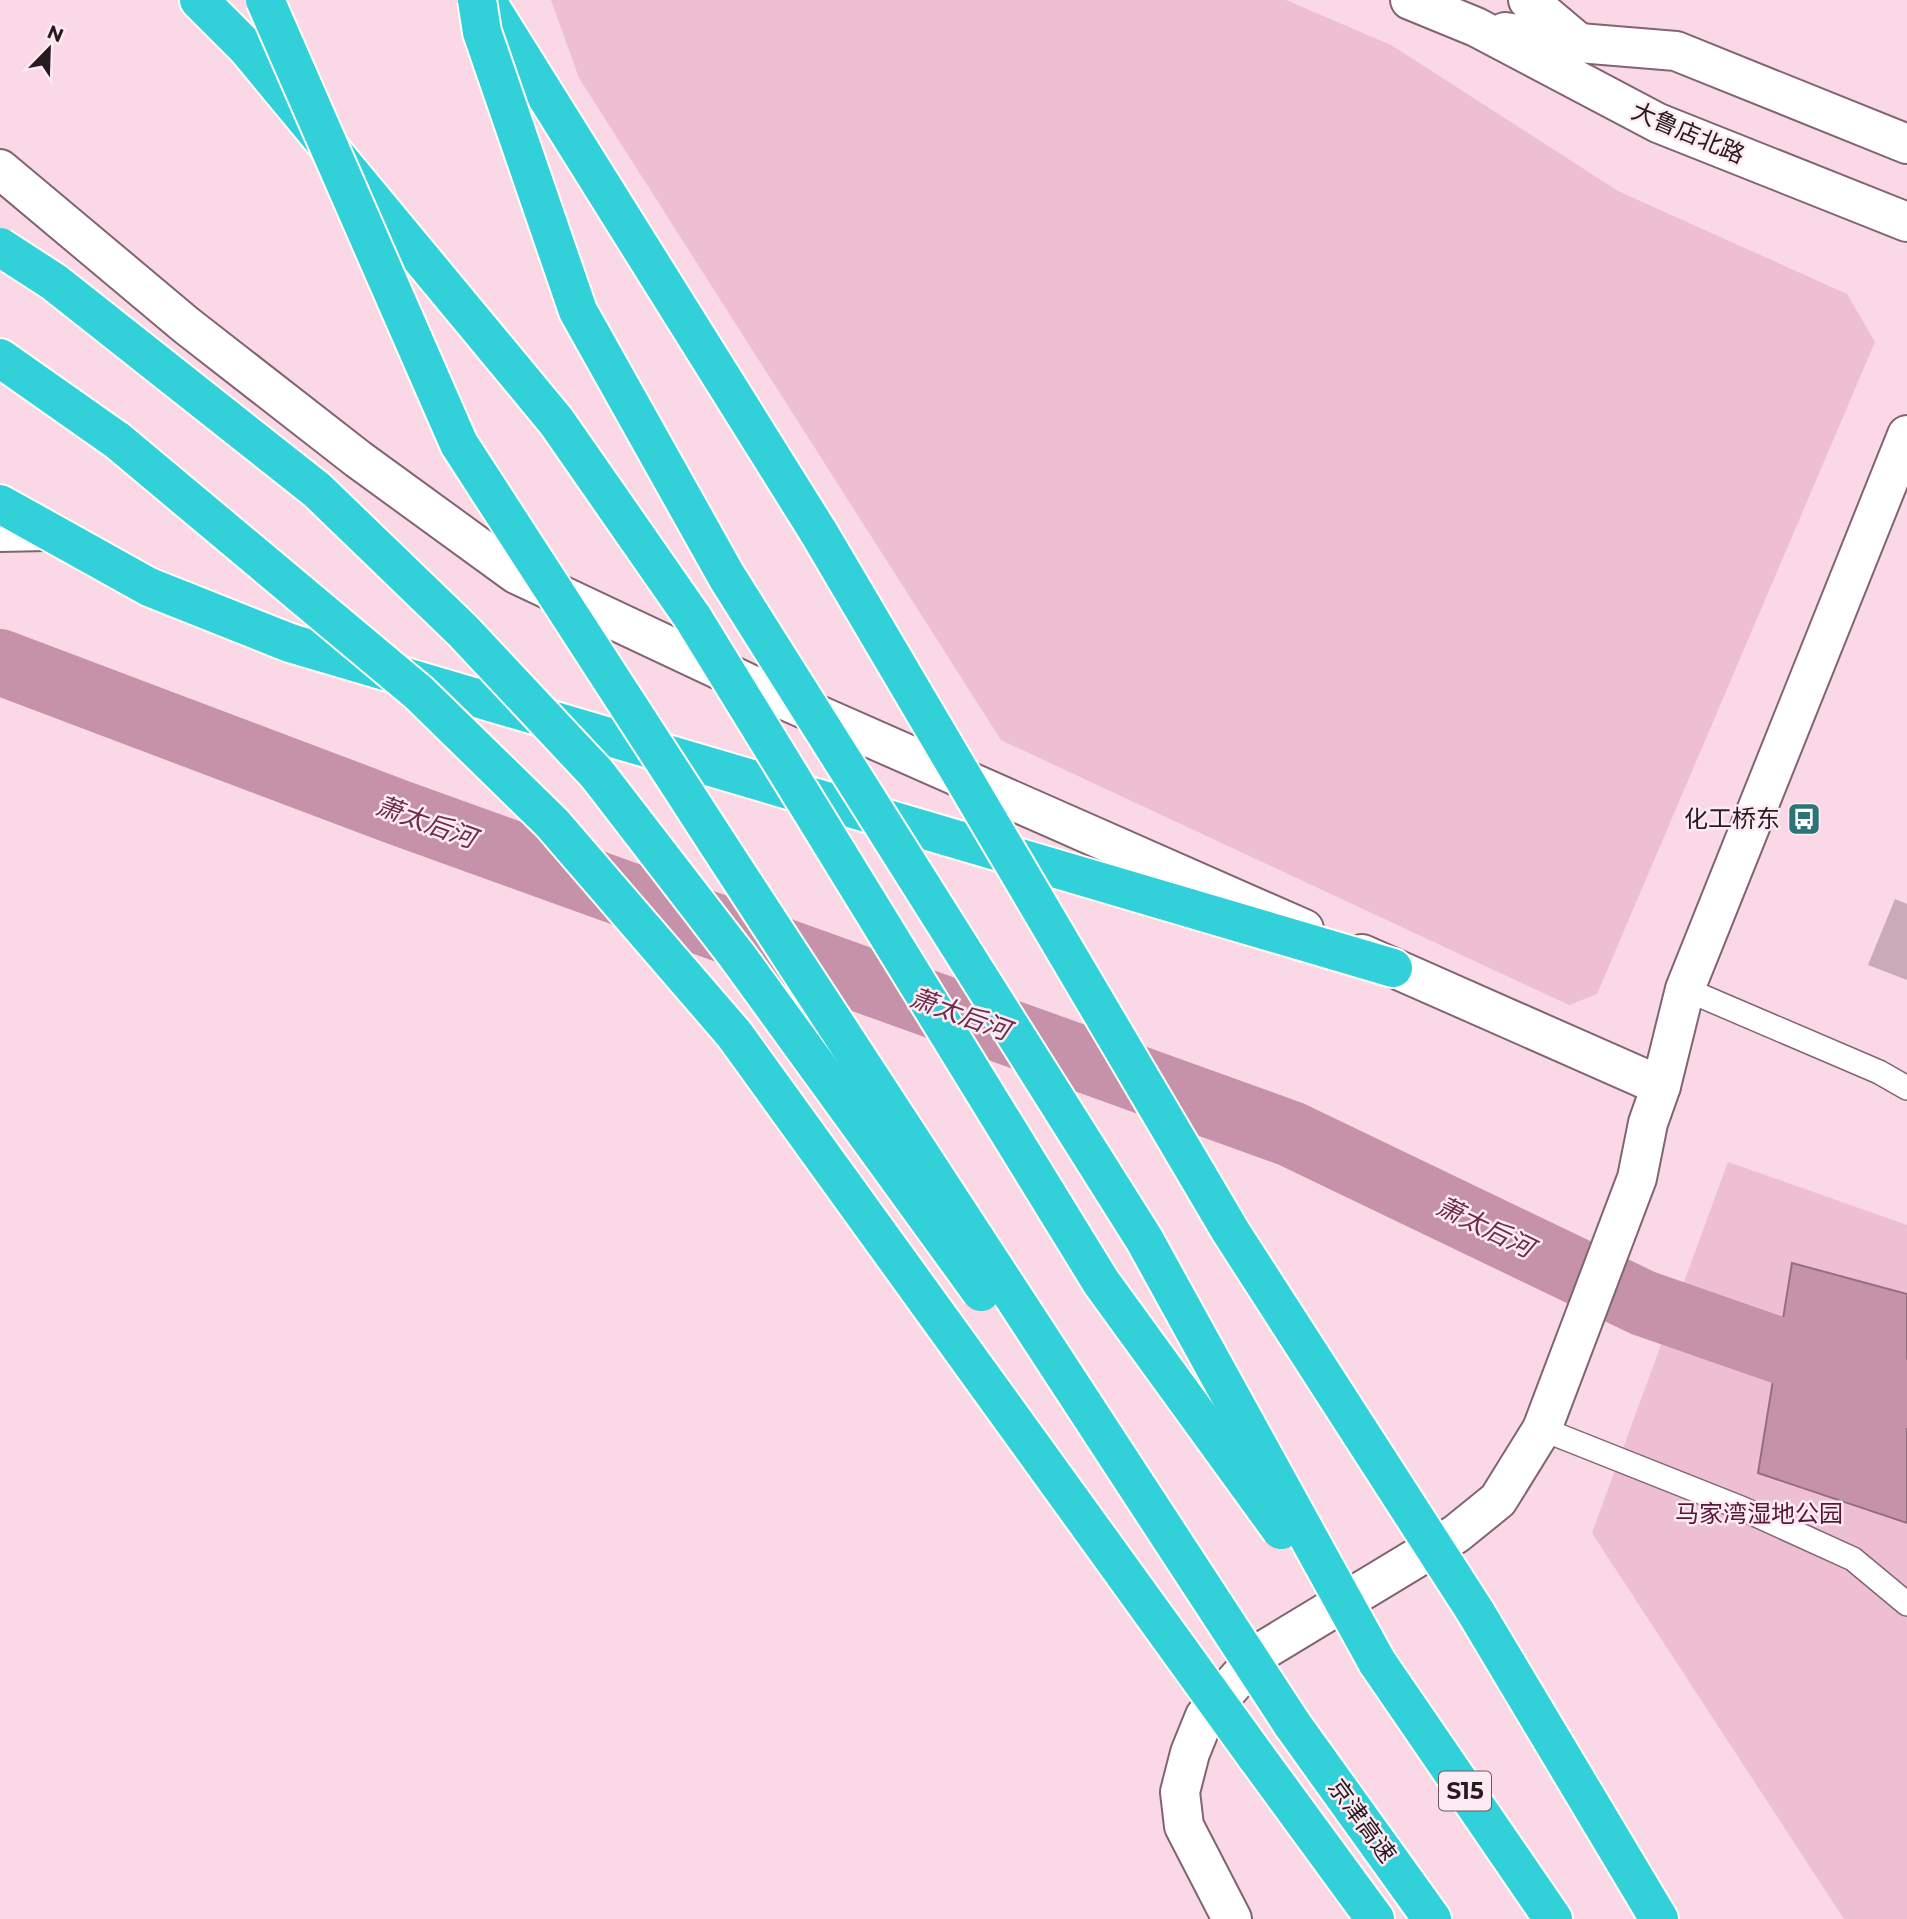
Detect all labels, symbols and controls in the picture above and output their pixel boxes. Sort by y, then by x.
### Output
north arrow [14,14,84,84]
text: N [44,20,67,47]
street label: 大鲁店北路 [1627,96,1749,169]
water label: 萧太后河 [372,789,485,857]
bus stop icon: 化工桥东 [1785,800,1823,838]
place label: 化工桥东 [1684,804,1780,833]
water label: 萧太后河 [906,981,1019,1049]
water label: 萧太后河 [1431,1190,1543,1266]
park label: 马家湾湿地公园 [1675,1499,1843,1528]
road number: S15 [1439,1772,1491,1811]
street label: 京津高速 [1322,1773,1402,1868]

